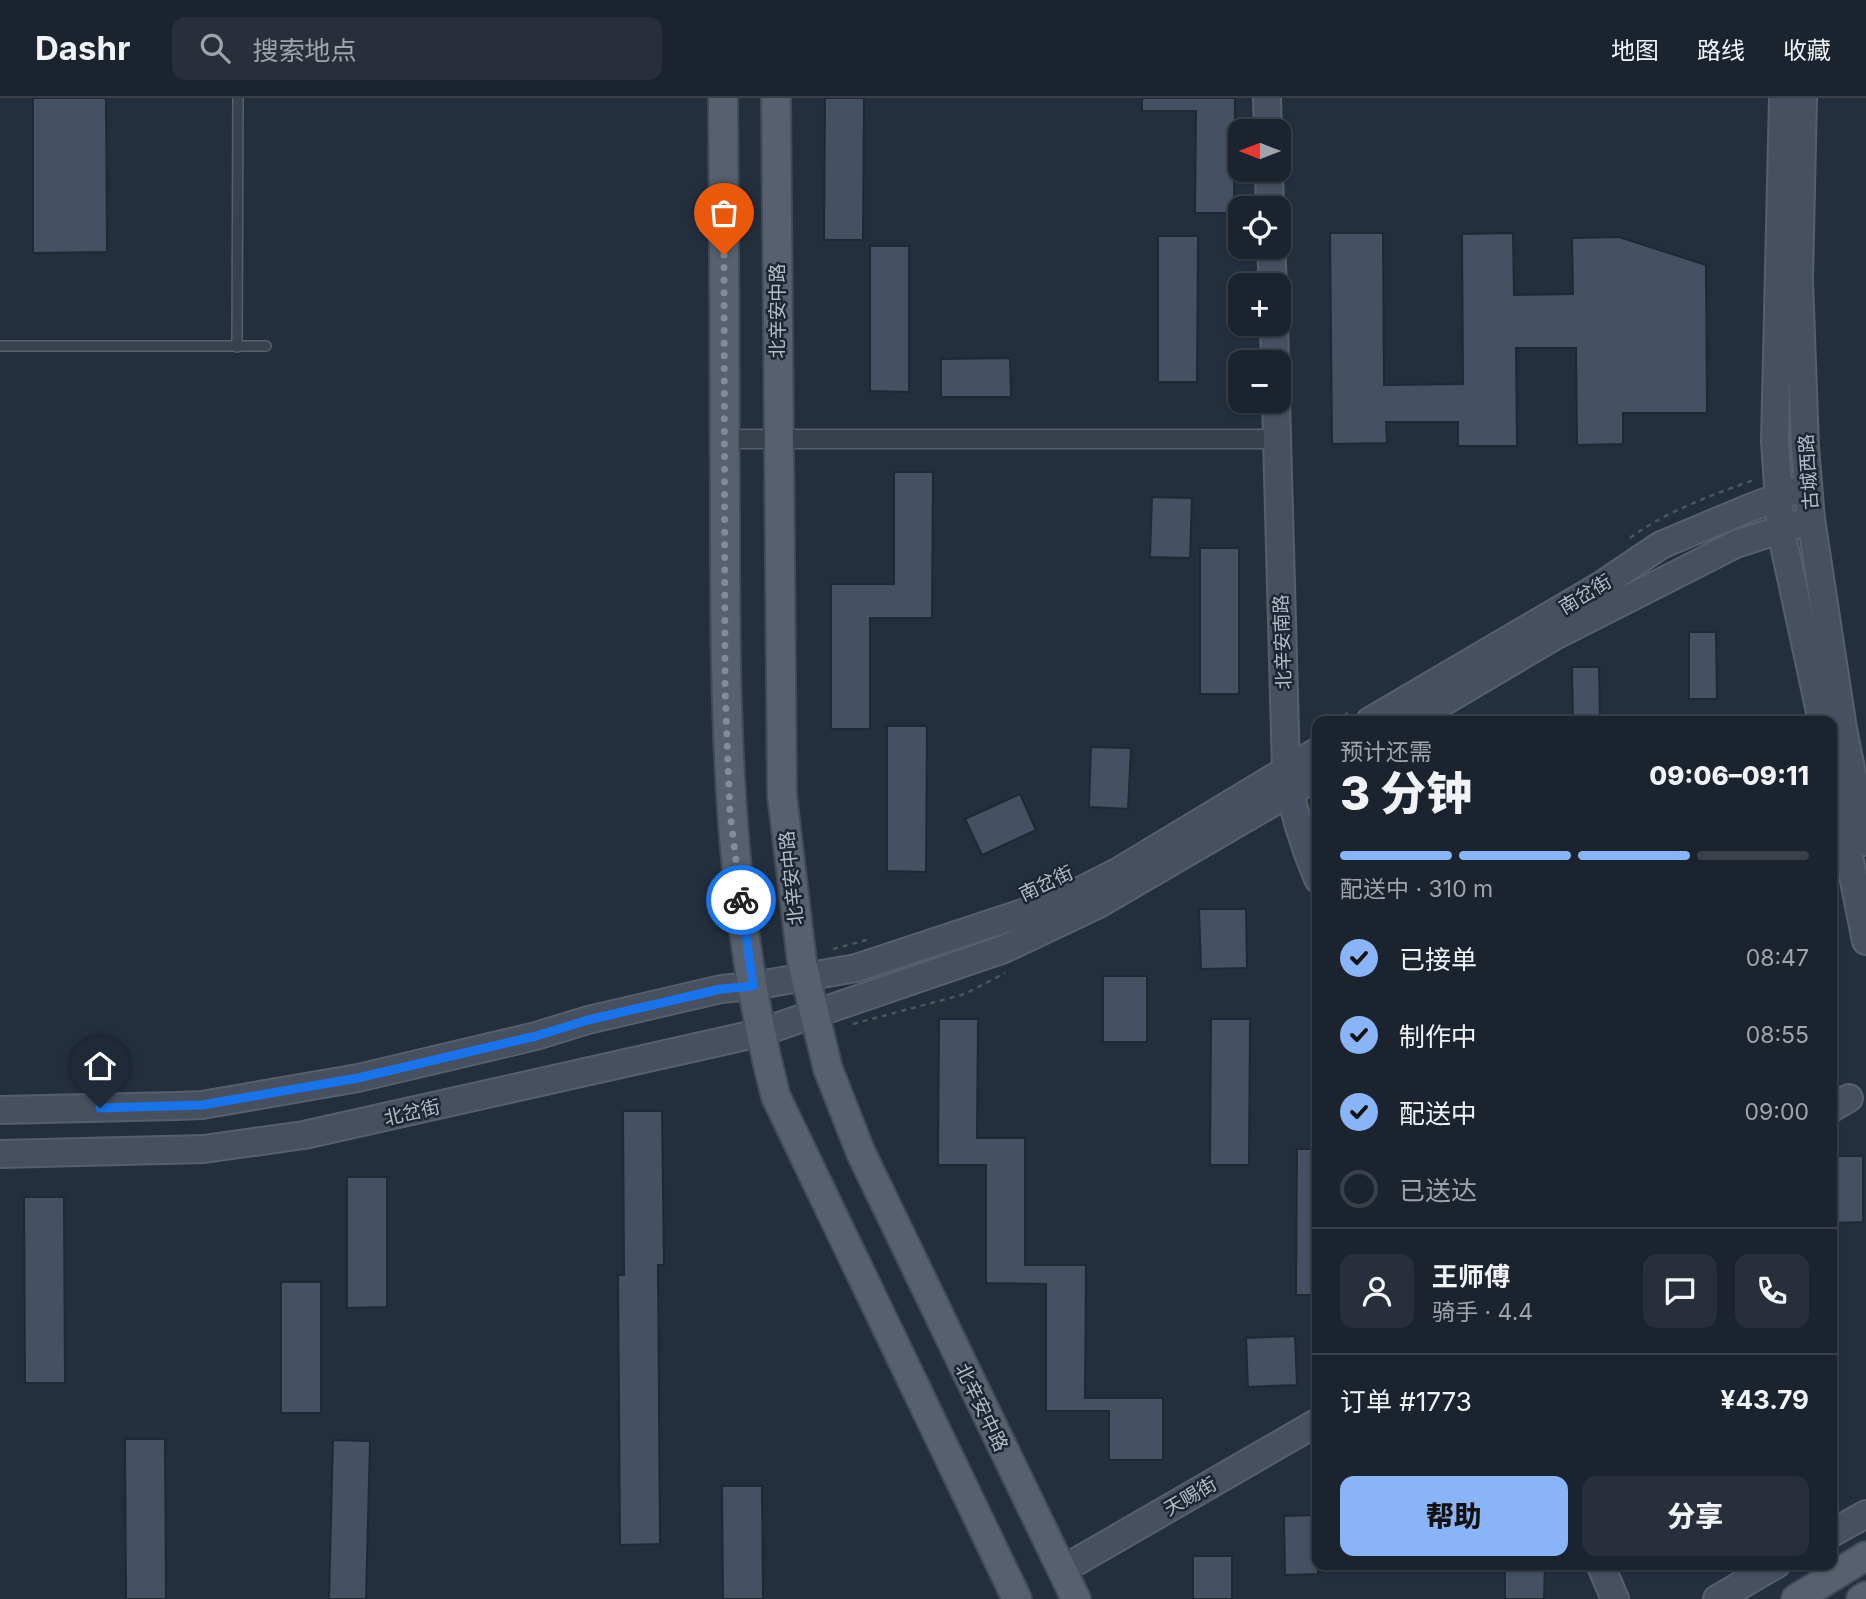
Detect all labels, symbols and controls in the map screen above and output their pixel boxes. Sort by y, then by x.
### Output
search box [172,17,662,80]
text: Dashr [35,28,130,68]
icon: search [196,29,234,67]
text: 搜索地点 [252,35,356,66]
text: 地图 [1611,36,1659,65]
text: 路线 [1697,36,1745,65]
text: 收藏 [1783,36,1831,65]
north arrow [1228,119,1292,182]
map controls [1228,119,1291,413]
pin [694,183,754,255]
icon: bag [705,194,743,232]
button: locate [1228,196,1291,259]
street label: 北辛安中路 [766,263,789,359]
button: + [1228,273,1291,336]
button: − [1228,350,1291,413]
street label: 古城西路 [1794,433,1823,511]
street label: 南岔街 [1555,570,1616,619]
street label: 北辛安南路 [1269,594,1296,690]
text: 预计还需 [1340,738,1432,766]
text: 09:06–09:11 [1649,760,1809,791]
text: 3 分钟 [1340,765,1472,821]
street label: 北辛安中路 [775,829,808,926]
street label: 南岔街 [1016,861,1077,906]
courier [706,865,776,935]
text: 配送中 · 310 m [1340,875,1493,903]
icon: bike [722,881,760,919]
icon: check [1340,939,1378,977]
text: 已接单 [1399,944,1477,975]
text: 08:47 [1746,944,1809,972]
icon: check [1340,1016,1378,1054]
text: 制作中 [1399,1021,1477,1052]
text: 08:55 [1746,1021,1809,1049]
pin [70,1036,130,1108]
icon: home [81,1047,119,1085]
icon: check [1340,1093,1378,1131]
street label: 北岔街 [382,1095,442,1130]
text: 配送中 [1399,1098,1477,1129]
text: 09:00 [1745,1098,1809,1126]
text: 已送达 [1399,1175,1477,1206]
button: person [1340,1254,1414,1328]
button: chat [1643,1254,1717,1328]
button: phone [1735,1254,1809,1328]
text: 王师傅 [1432,1261,1510,1292]
text: 骑手 · 4.4 [1432,1298,1533,1326]
street label: 北辛安中路 [950,1359,1013,1455]
text: ¥43.79 [1721,1384,1809,1415]
text: 订单 #1773 [1340,1386,1472,1417]
street label: 天赐街 [1160,1472,1221,1521]
button: 帮助 [1340,1476,1568,1556]
button: 分享 [1582,1476,1809,1556]

